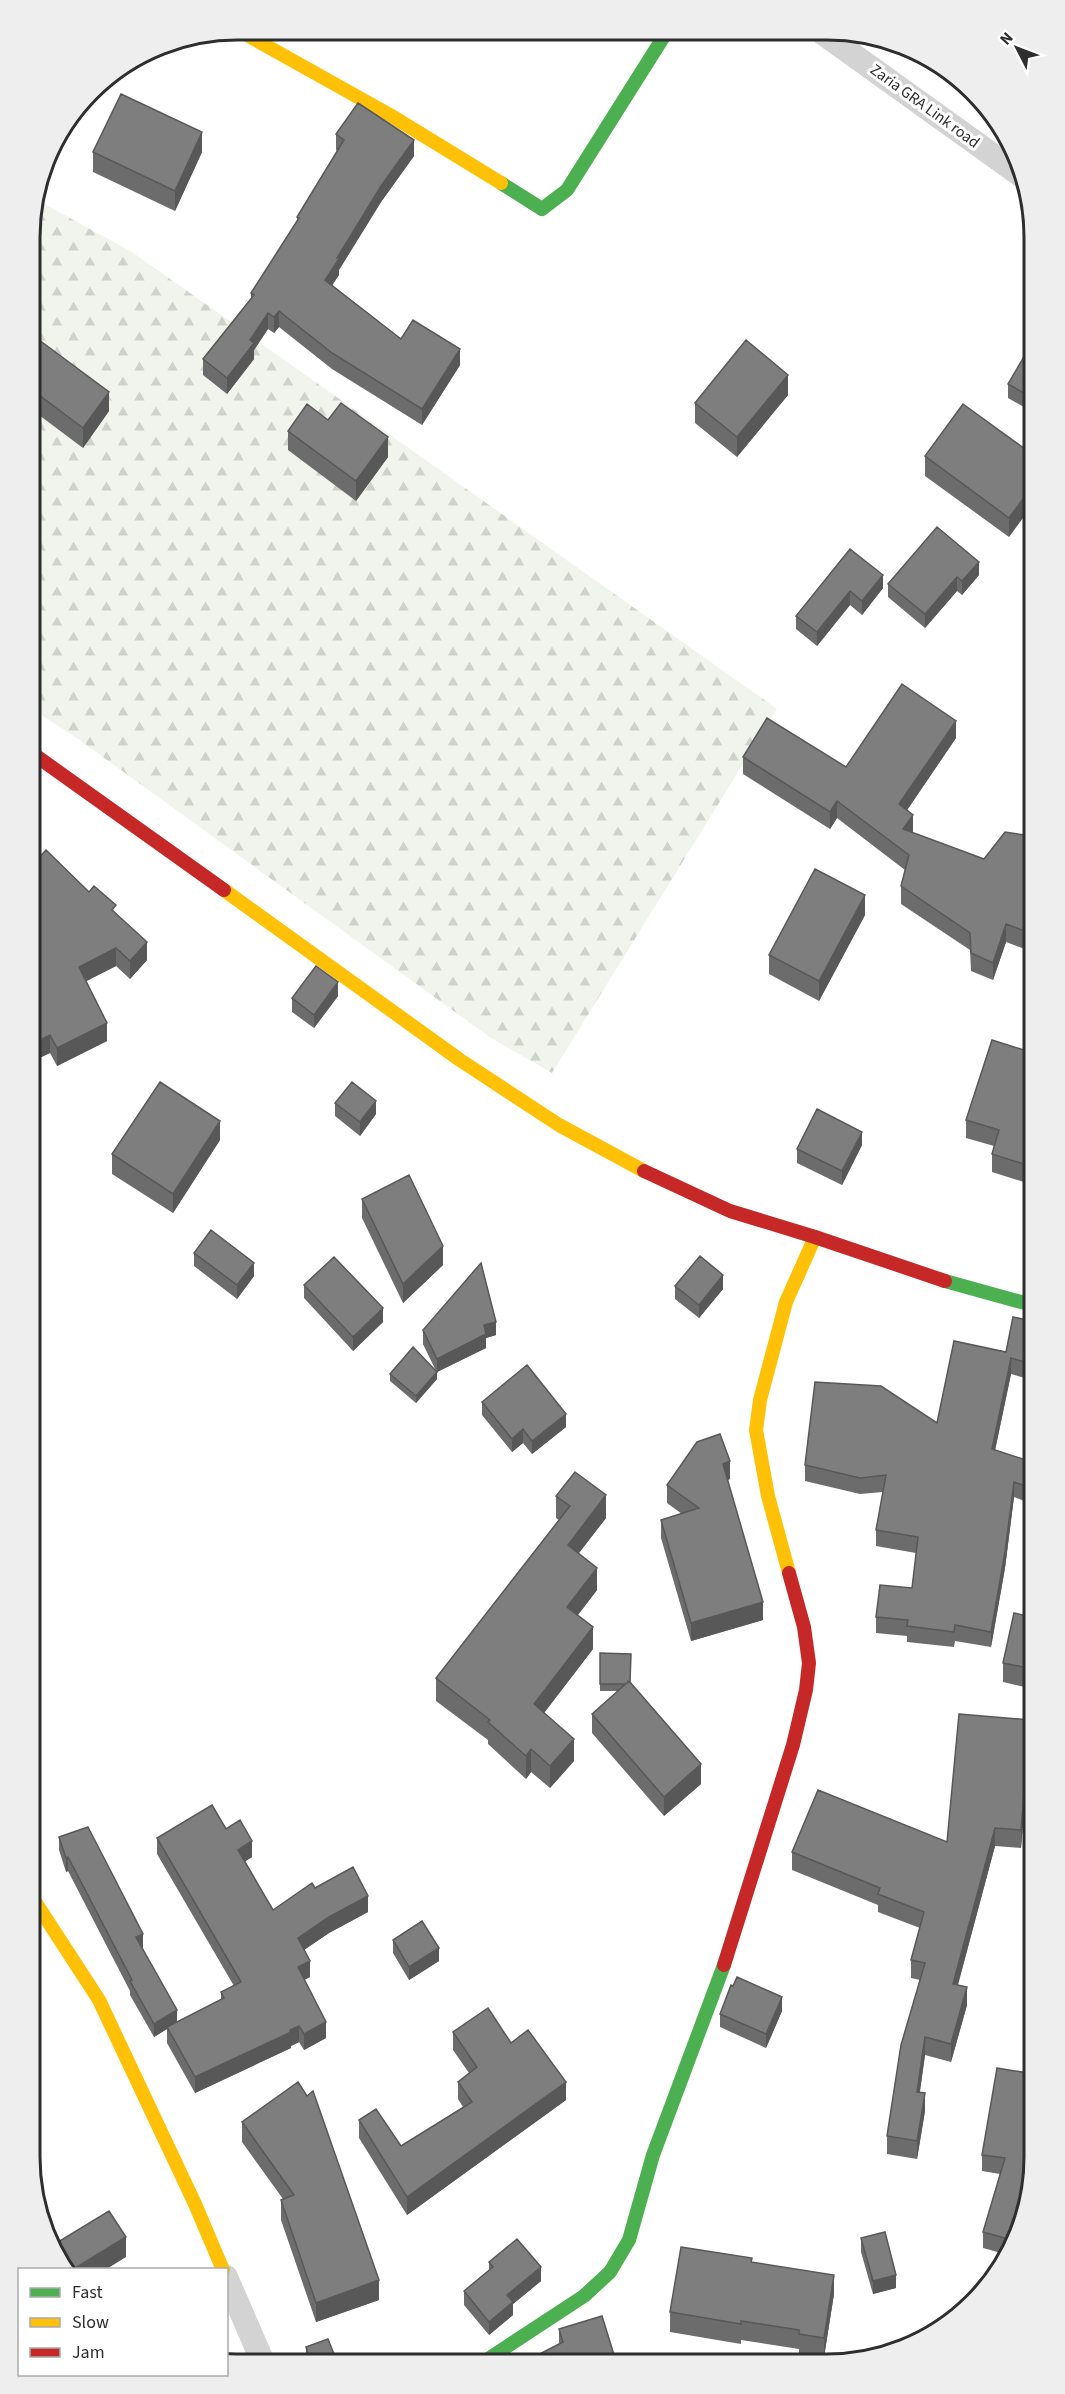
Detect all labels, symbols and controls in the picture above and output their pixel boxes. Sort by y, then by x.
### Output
north arrow [987,18,1047,78]
text: N [995,27,1018,50]
street label: Zaria GRA Link road [866,59,984,153]
legend [18,2268,228,2376]
text: Fast [72,2280,103,2305]
text: Slow [72,2310,109,2335]
text: Jam [72,2340,105,2365]

